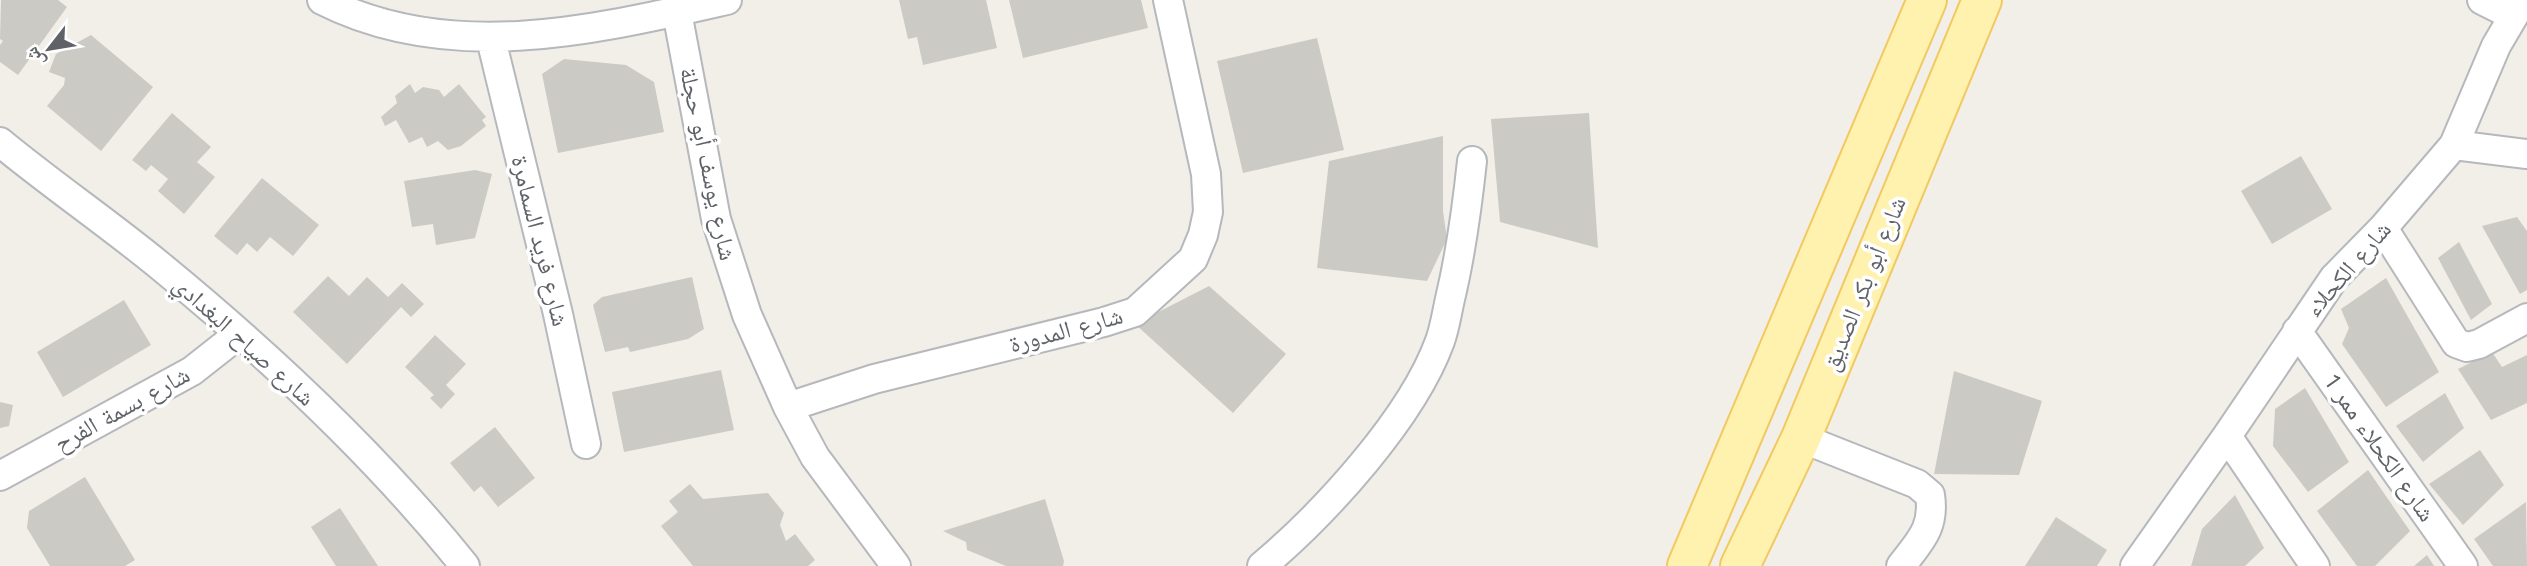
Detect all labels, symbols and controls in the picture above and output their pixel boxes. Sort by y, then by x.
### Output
north arrow [14,14,84,84]
text: ش [20,43,50,72]
street label: شارع يوسف أبو حجلة [673,65,742,263]
street label: شارع فريد السمامرة [504,153,575,329]
street label: شارع أبو بكر الصديق [1816,193,1913,376]
street label: شارع الكحلاء [2299,216,2398,323]
street label: شارع صياح البغدادي [164,270,320,416]
street label: شارع المدورة [1006,301,1126,360]
street label: شارع بسمة الفرح [49,360,195,459]
street label: شارع الكحلاء ممر 1 [2318,369,2441,527]

